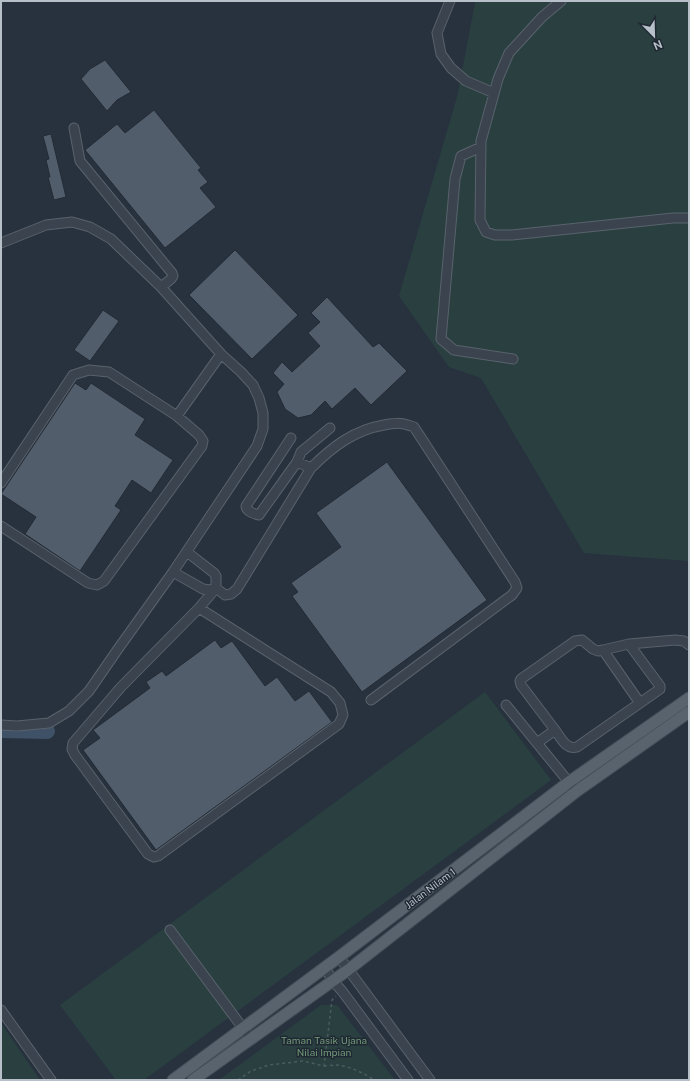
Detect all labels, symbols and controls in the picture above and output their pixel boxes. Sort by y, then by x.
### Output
north arrow [634,16,674,56]
text: N [652,38,664,52]
street label: Jalan Nilam 1 [402,865,458,911]
park label: Taman Tasik Ujana Nilai Impian [281,1034,367,1058]

